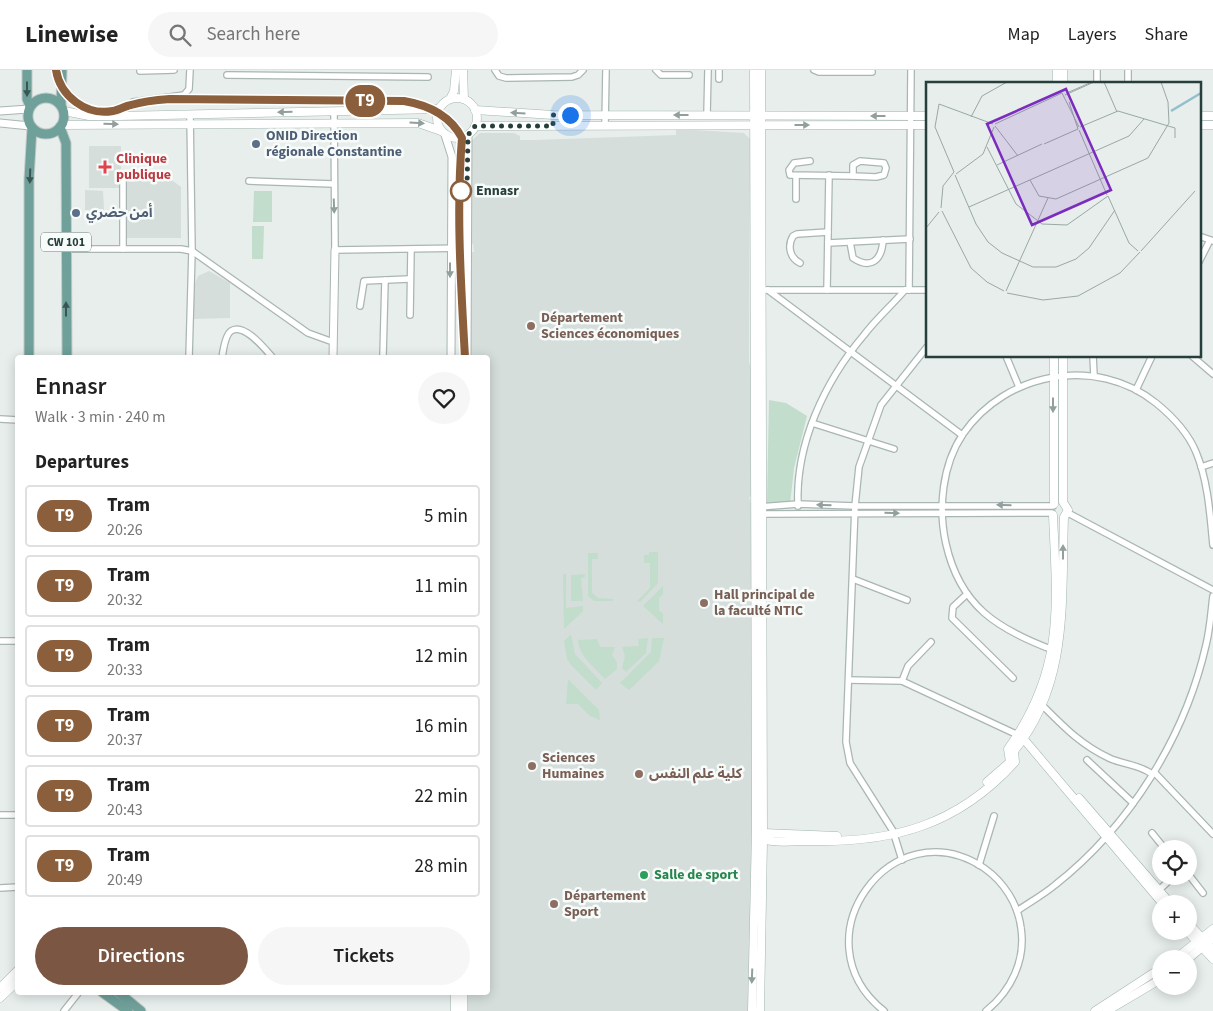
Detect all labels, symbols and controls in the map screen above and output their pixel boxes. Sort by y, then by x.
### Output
search box [148,12,498,57]
text: Linewise [25,17,118,52]
icon: search [166,21,194,49]
text: Search here [206,21,300,48]
text: Map [1008,22,1040,47]
text: Layers [1068,22,1117,47]
text: Share [1145,22,1188,47]
one-way arrow [23,81,31,97]
inset map [926,82,1200,358]
line badge: T9 [342,85,388,117]
text: T9 [355,88,375,113]
your location [558,103,583,128]
one-way arrow [277,108,293,116]
one-way arrow [510,108,526,116]
one-way arrow [672,111,688,119]
one-way arrow [870,112,886,120]
one-way arrow [103,120,119,128]
one-way arrow [409,120,425,128]
one-way arrow [794,121,810,129]
place label: ONID Direction régionale Constantine [266,126,402,162]
marker: ONID Direction régionale Constantine [250,138,262,150]
place label: Clinique publique [116,149,171,185]
marker: Clinique publique [98,160,112,174]
one-way arrow [25,169,33,185]
marker: Ennasr [450,180,472,202]
place label: Ennasr [476,181,519,201]
one-way arrow [330,199,338,215]
place label: أمن حضري [86,203,153,223]
marker: أمن حضري [70,207,82,219]
road number: CW 101 [41,232,91,252]
one-way arrow [446,262,454,278]
one-way arrow [62,301,70,317]
place label: Département Sciences économiques [541,308,679,344]
marker: Département Sciences économiques [525,320,537,332]
text: Ennasr [35,369,106,404]
button: heart [418,372,470,424]
one-way arrow [1049,397,1057,413]
text: Walk · 3 min · 240 m [35,406,166,428]
text: Departures [35,449,129,476]
text: Tram [107,492,150,519]
one-way arrow [816,501,832,509]
one-way arrow [996,501,1012,509]
text: T9 [55,503,74,528]
text: 5 min [424,503,468,530]
one-way arrow [884,509,900,517]
text: 20:26 [107,519,143,541]
one-way arrow [1059,544,1067,560]
text: Tram [107,562,150,589]
text: T9 [55,573,74,598]
text: 11 min [414,573,468,600]
place label: Hall principal de la faculté NTIC [714,585,815,621]
text: 20:32 [107,589,143,611]
marker: Hall principal de la faculté NTIC [698,597,710,609]
text: Tram [107,632,150,659]
text: T9 [55,643,74,668]
text: 12 min [414,643,468,670]
text: 20:33 [107,659,143,681]
text: Tram [107,702,150,729]
text: T9 [55,713,74,738]
text: 16 min [414,713,468,740]
text: 20:37 [107,729,143,751]
place label: Sciences Humaines [542,748,604,784]
marker: Sciences Humaines [526,760,538,772]
place label: كلية علم النفس [649,764,743,784]
marker: كلية علم النفس [633,768,645,780]
text: Tram [107,772,150,799]
text: T9 [55,783,74,808]
text: 22 min [414,783,468,810]
text: 20:43 [107,799,143,821]
map controls [1152,840,1197,995]
button: locate [1152,840,1197,885]
text: Tram [107,842,150,869]
text: T9 [55,853,74,878]
text: 28 min [414,853,468,880]
place label: Salle de sport [654,865,739,885]
text: 20:49 [107,869,143,891]
marker: Salle de sport [638,869,650,881]
place label: Département Sport [564,886,647,922]
button: + [1152,895,1197,940]
marker: Département Sport [548,898,560,910]
button: Directions [35,927,248,985]
button: Tickets [258,927,470,985]
button: − [1152,950,1197,995]
one-way arrow [748,968,756,984]

